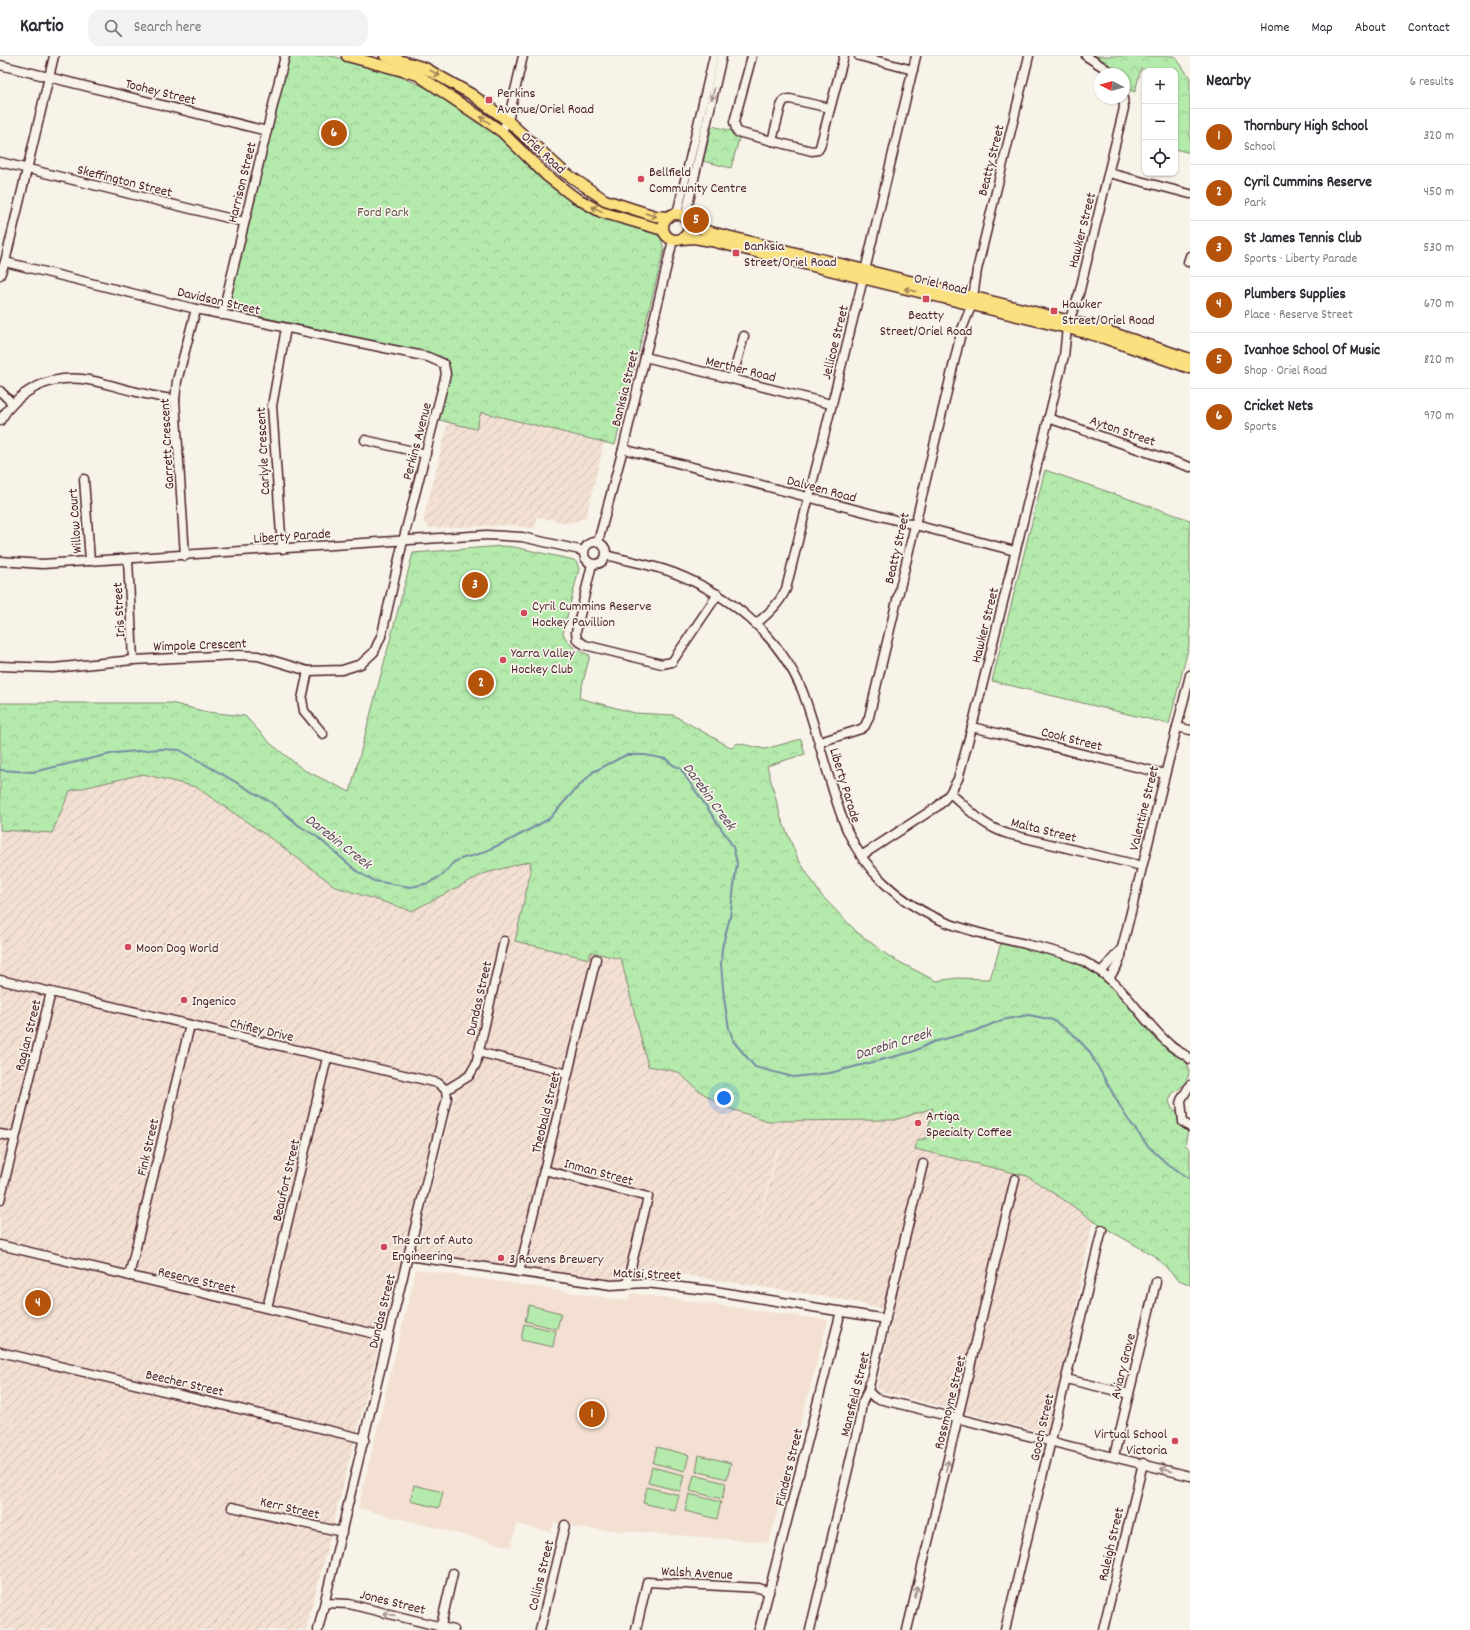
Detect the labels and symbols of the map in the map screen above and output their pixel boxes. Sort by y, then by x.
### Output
north arrow [1094,68,1130,104]
one-way arrow [429,70,441,78]
street label: Toohey Street [123,74,198,111]
place label: Perkins Avenue/Oriel Road [497,84,594,120]
one-way arrow [708,87,716,100]
marker: Perkins Avenue/Oriel Road [484,95,494,105]
one-way arrow [480,116,491,124]
pin: 6 [321,118,347,148]
street label: Beatty Street [973,123,1010,198]
street label: Oriel Road [516,128,569,179]
street label: Harrison Street [223,140,263,225]
street label: Skeffington Street [75,160,174,203]
place label: Bellfield Community Centre [649,163,747,199]
marker: Bellfield Community Centre [636,174,646,184]
street label: Hawker Street [1064,191,1102,270]
park label: Ford Park [357,203,409,223]
one-way arrow [592,205,604,212]
pin: 5 [683,205,709,235]
one-way arrow [644,211,657,219]
place label: Banksia Street/Oriel Road [744,237,837,273]
marker: Banksia Street/Oriel Road [731,248,741,258]
street label: Oriel Road [912,269,969,301]
street label: Davidson Street [175,283,262,321]
one-way arrow [904,285,917,293]
marker: Beatty Street/Oriel Road [921,294,931,304]
place label: Hawker Street/Oriel Road [1062,295,1155,331]
street label: Jellicoe Street [817,303,855,382]
place label: Beatty Street/Oriel Road [880,306,972,342]
marker: Hawker Street/Oriel Road [1049,306,1059,316]
street label: Banksia Street [607,348,645,429]
street label: Merther Road [703,352,778,388]
street label: Garrett Crescent [156,398,180,490]
street label: Perkins Avenue [398,400,438,483]
street label: Carlyle Crescent [252,406,276,495]
street label: Ayton Street [1087,411,1158,452]
street label: Dalveen Road [785,471,858,509]
street label: Willow Court [64,488,88,554]
street label: Beatty Street [880,511,916,586]
street label: Liberty Parade [253,524,331,550]
pin: 3 [462,570,488,600]
street label: Iris Street [109,582,131,638]
street label: Hawker Street [967,586,1005,665]
place label: Cyril Cummins Reserve Hockey Pavillion [532,597,651,633]
marker: Cyril Cummins Reserve Hockey Pavillion [519,608,529,618]
street label: Wimpole Crescent [153,634,247,658]
place label: Yarra Valley Hockey Club [511,644,575,680]
marker: Yarra Valley Hockey Club [498,655,508,665]
pin: 2 [468,668,494,698]
street label: Cook Street [1039,723,1104,757]
street label: Liberty Parade [823,746,865,825]
water label: Darebin Creek [676,759,742,837]
street label: Valentine Street [1125,764,1165,853]
water label: Darebin Creek [300,810,377,877]
street label: Malta Street [1009,813,1078,849]
place label: Moon Dog World [136,939,219,959]
marker: Moon Dog World [123,942,133,952]
street label: Dundas Street [462,959,498,1038]
place label: Ingenico [192,992,236,1012]
marker: Ingenico [179,995,189,1005]
street label: Raglan Street [10,998,47,1073]
street label: Chifley Drive [228,1014,295,1048]
water label: Darebin Creek [853,1022,936,1067]
street label: Theobald Street [527,1069,567,1156]
your location [714,1088,734,1108]
place label: Artiga Specialty Coffee [926,1107,1012,1143]
street label: Fink Street [133,1117,165,1178]
marker: Artiga Specialty Coffee [913,1118,923,1128]
street label: Beaufort Street [268,1137,306,1224]
street label: Inman Street [562,1154,635,1192]
place label: The art of Auto Engineering [392,1231,473,1267]
marker: The art of Auto Engineering [379,1242,389,1252]
place label: 3 Ravens Brewery [509,1250,604,1270]
marker: 3 Ravens Brewery [496,1253,506,1263]
street label: Reserve Street [156,1262,238,1300]
street label: Matisi Street [613,1264,681,1286]
street label: Dundas Street [364,1272,402,1351]
pin: 4 [25,1288,51,1318]
street label: Aviary Grove [1106,1331,1142,1401]
street label: Mansfield Street [836,1350,876,1439]
street label: Rossmoyne Street [930,1353,972,1452]
street label: Beecher Street [144,1365,226,1403]
street label: Gooch Street [1025,1392,1060,1463]
pin: 1 [579,1399,605,1429]
place label: Virtual School Victoria [1094,1425,1168,1461]
street label: Flinders Street [771,1426,809,1509]
marker: Virtual School Victoria [1170,1436,1180,1446]
one-way arrow [943,1459,951,1472]
one-way arrow [1160,1465,1173,1473]
street label: Kerr Street [258,1492,321,1525]
street label: Raleigh Street [1094,1506,1130,1583]
street label: Collins Street [524,1538,560,1613]
street label: Walsh Avenue [661,1562,733,1586]
street label: Jones Street [358,1585,427,1621]
one-way arrow [913,1586,921,1599]
one-way arrow [383,1610,396,1617]

